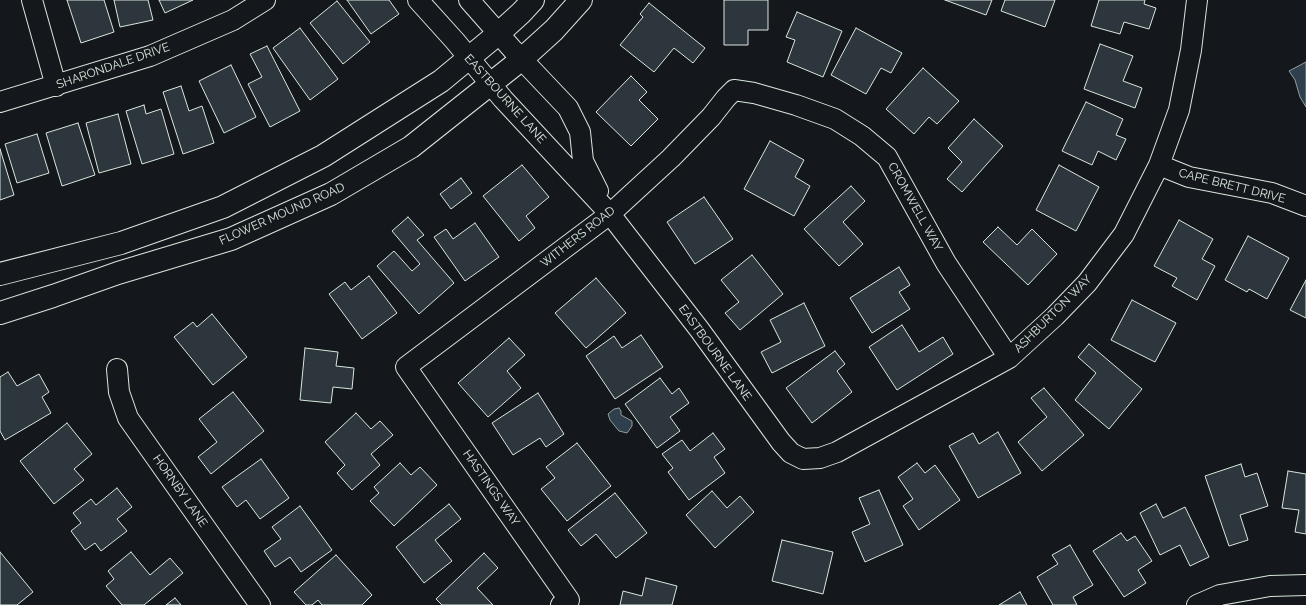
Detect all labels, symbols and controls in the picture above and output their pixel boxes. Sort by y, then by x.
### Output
street label: SHARONDALE DRIVE [54,40,172,92]
street label: EASTBOURNE LANE [461,51,549,147]
street label: CROMWELL WAY [885,160,945,254]
street label: CAPE BRETT DRIVE [1177,166,1287,206]
street label: FLOWER MOUND ROAD [217,180,347,248]
street label: WITHERS ROAD [538,203,618,271]
street label: ASHBURTON WAY [1011,272,1095,356]
street label: EASTBOURNE LANE [675,302,755,404]
street label: HASTINGS WAY [459,447,523,529]
street label: HORNBY LANE [150,452,210,530]

